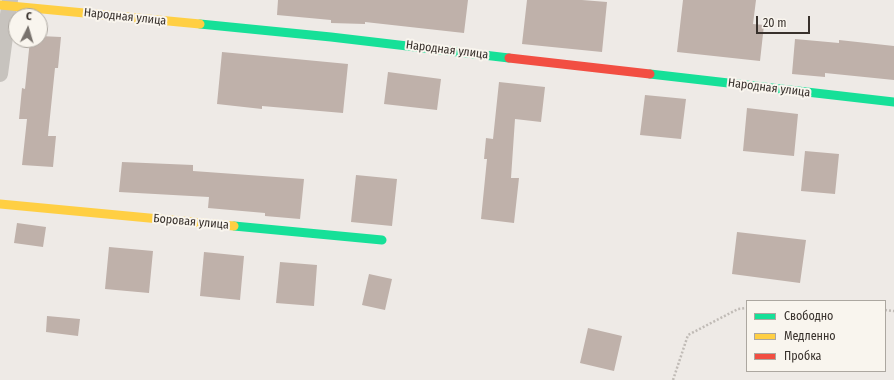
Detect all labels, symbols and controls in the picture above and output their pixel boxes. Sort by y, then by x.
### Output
street label: Народная улица [83,6,167,28]
north arrow [8,8,48,48]
scale bar [758,8,812,34]
text: С [26,10,32,23]
text: 20 m [763,16,787,30]
street label: Народная улица [405,38,489,62]
street label: Народная улица [727,76,811,100]
street label: Боровая улица [153,212,229,232]
legend [746,300,886,372]
text: Свободно [784,309,833,323]
text: Медленно [784,329,836,343]
text: Пробка [784,349,822,363]

